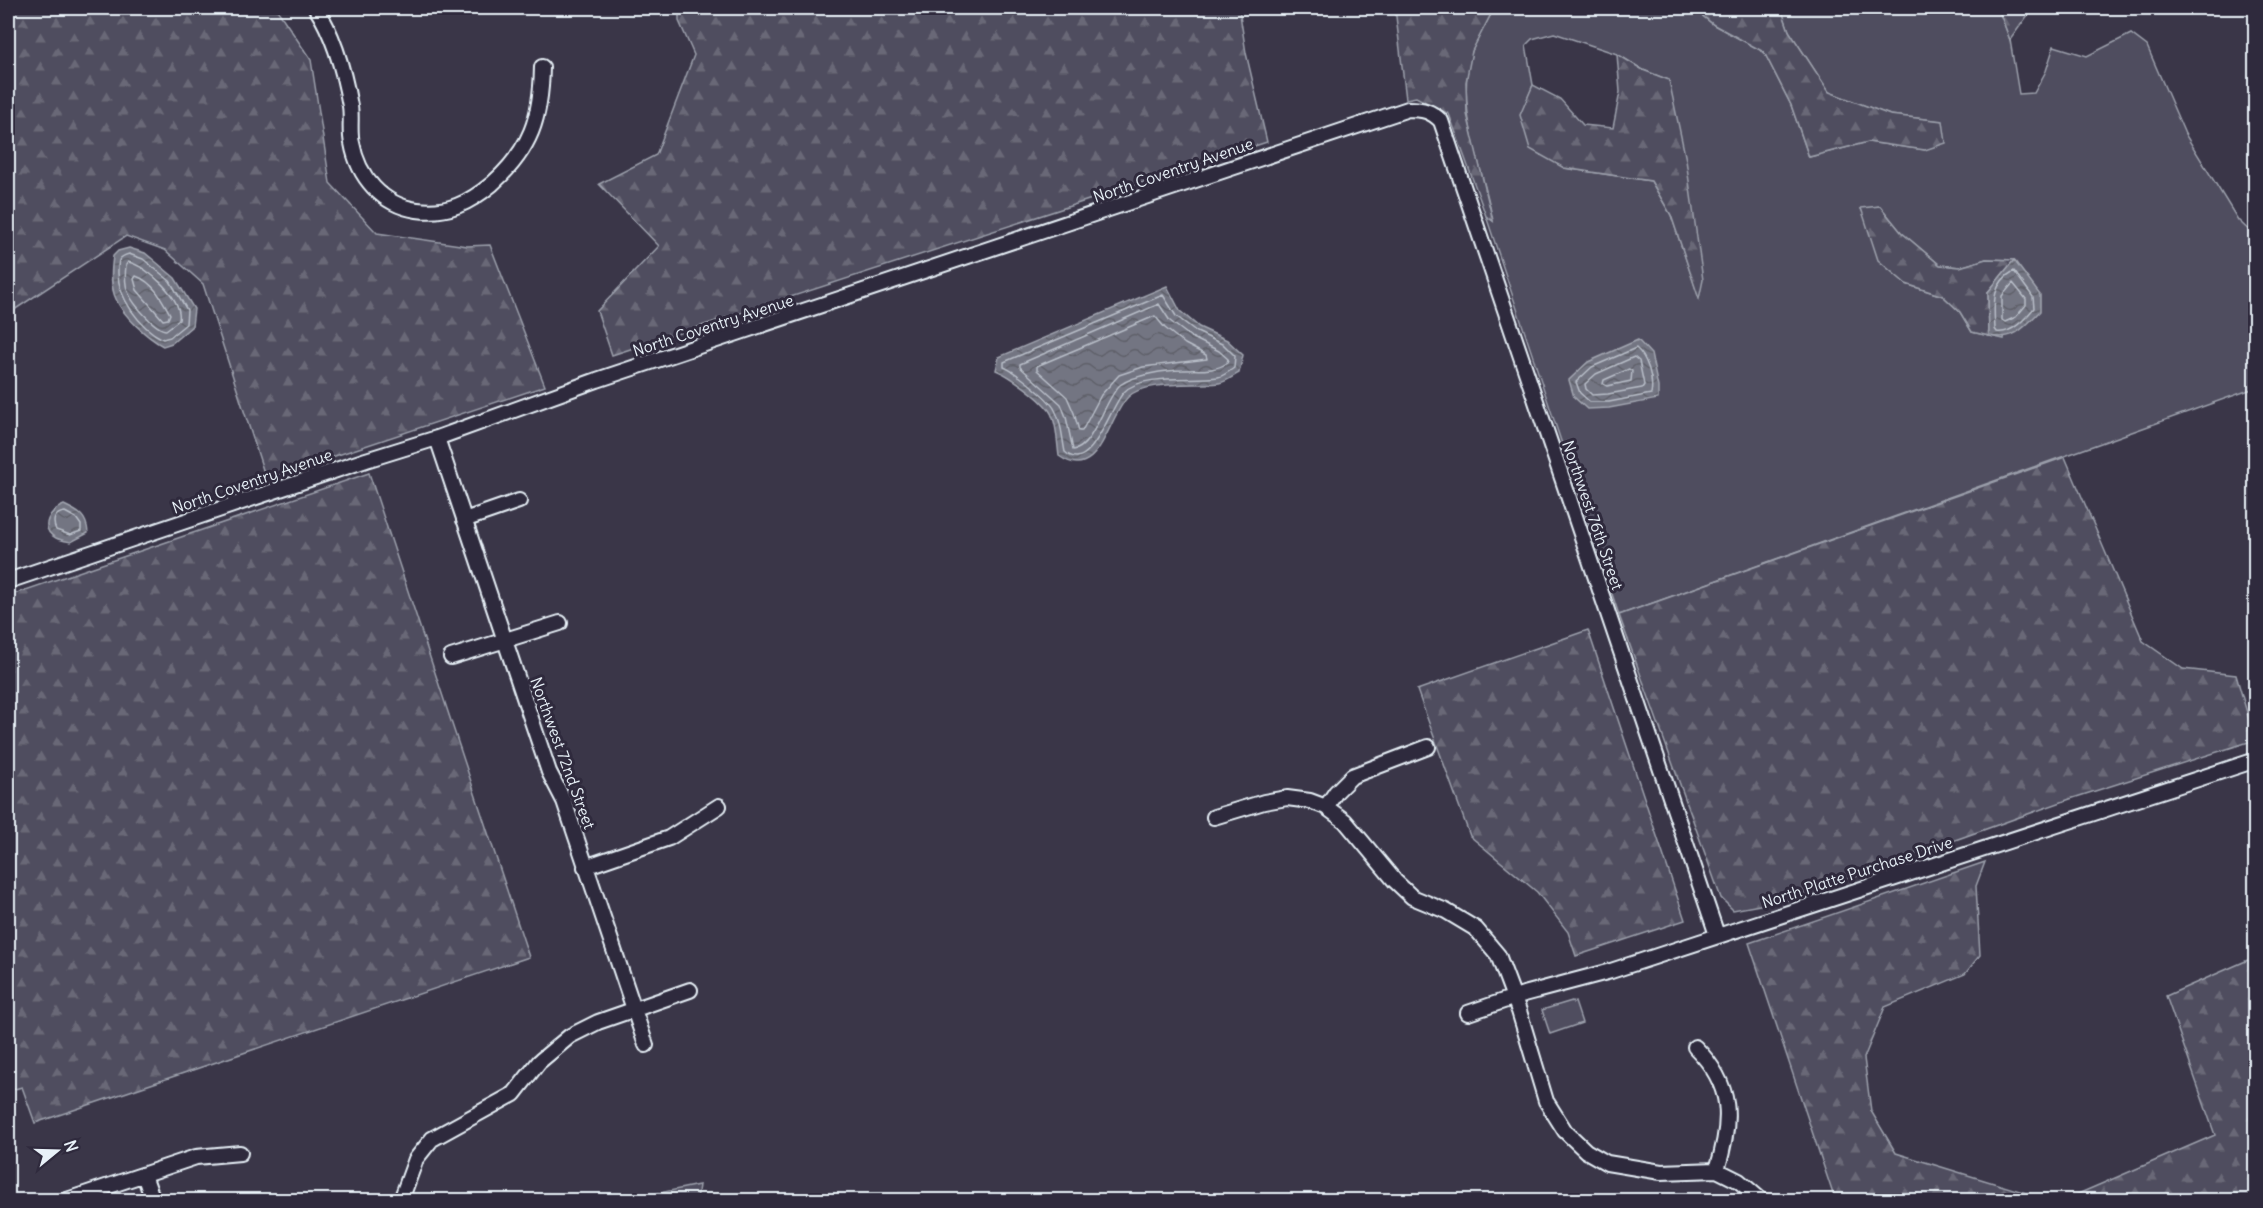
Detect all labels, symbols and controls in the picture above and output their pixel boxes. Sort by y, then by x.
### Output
street label: North Coventry Avenue [1090,133,1256,207]
street label: North Coventry Avenue [630,290,796,360]
street label: Northwest 76th Street [1558,438,1628,593]
street label: North Coventry Avenue [169,444,335,518]
street label: Northwest 72nd Street [526,674,600,832]
street label: North Platte Purchase Drive [1759,832,1955,912]
north arrow [27,1121,87,1181]
text: N [60,1138,82,1155]

